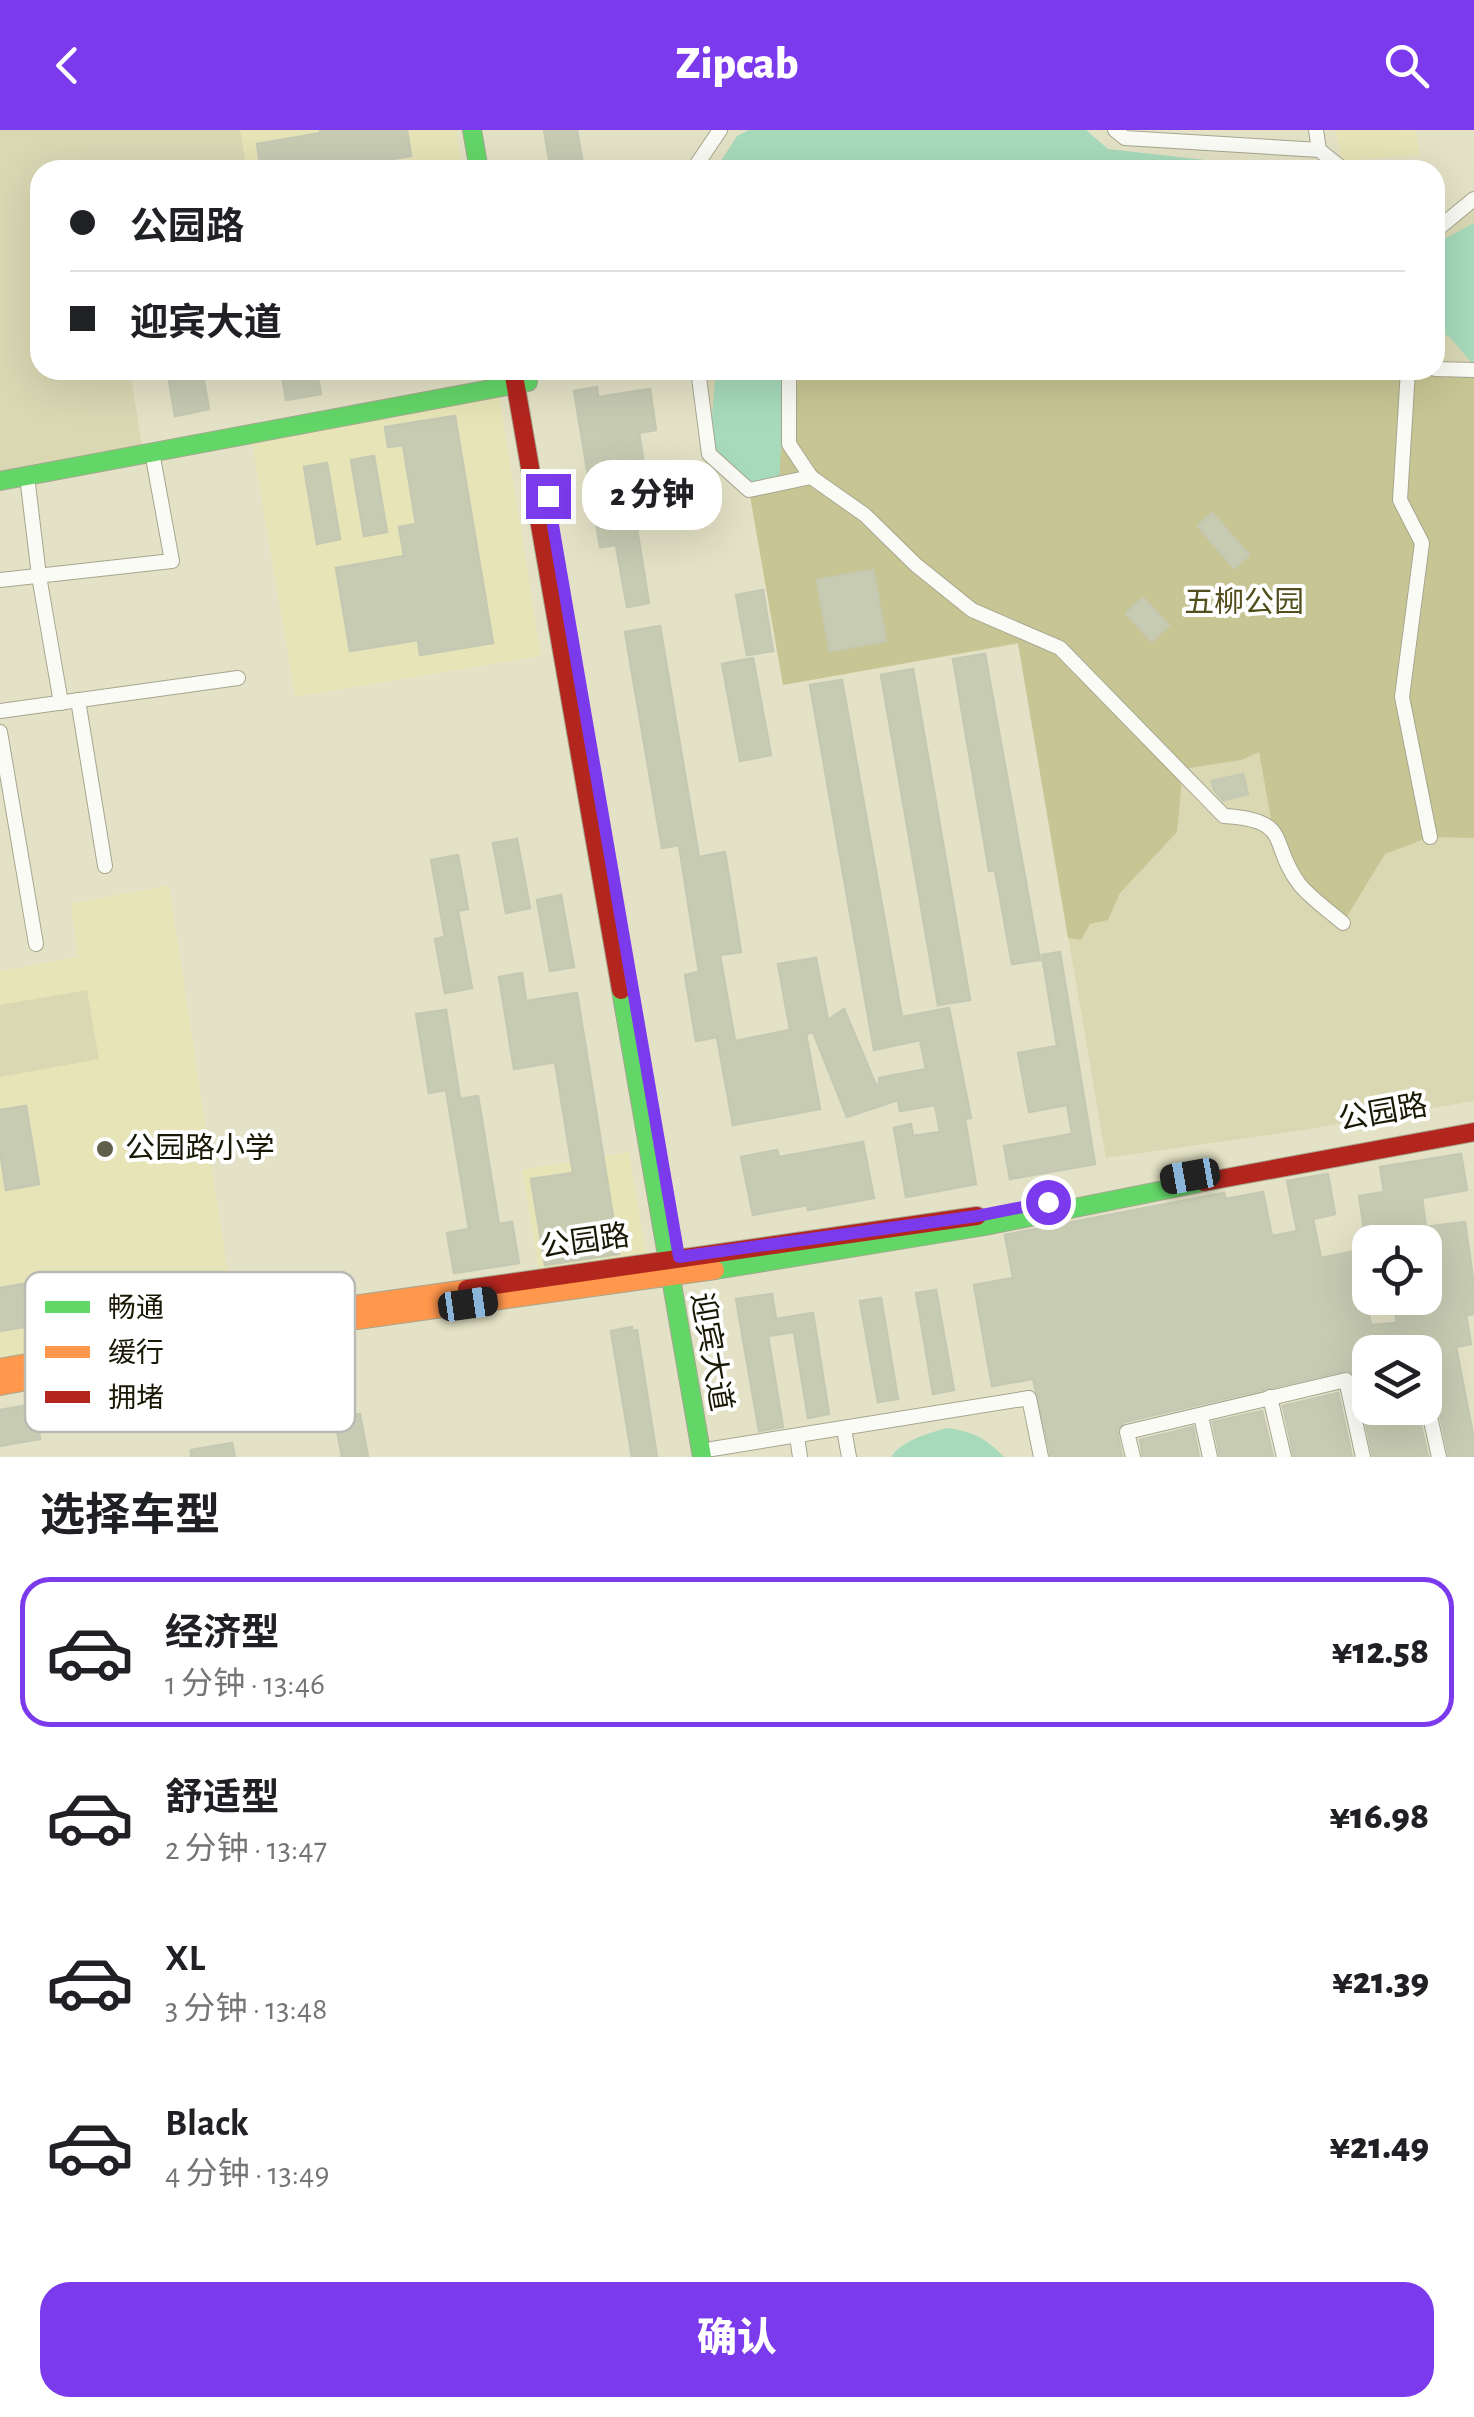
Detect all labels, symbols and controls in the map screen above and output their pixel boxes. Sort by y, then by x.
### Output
icon: back [40,38,95,93]
icon: search [1379,38,1434,93]
text: Zipcab [675,42,799,87]
text: 公园路 [130,209,244,247]
text: 迎宾大道 [130,305,282,343]
callout: 2 分钟 [583,461,723,531]
route end [526,474,571,519]
text: 2 分钟 [610,479,694,511]
park label: 五柳公园 [1184,586,1304,618]
street label: 公园路 [1336,1088,1430,1136]
place label: 公园路小学 [125,1132,275,1164]
marker: 公园路小学 [94,1138,116,1160]
car [1158,1156,1222,1196]
route start [1026,1180,1071,1225]
street label: 公园路 [538,1219,632,1263]
map controls [1352,1225,1442,1425]
button: locate [1352,1225,1442,1315]
legend [25,1272,355,1432]
car [436,1285,500,1323]
street label: 迎宾大道 [686,1290,738,1414]
text: 畅通 [108,1293,164,1323]
button: layers [1352,1335,1442,1425]
text: 缓行 [108,1338,164,1368]
text: 拥堵 [108,1383,164,1413]
text: 选择车型 [40,1494,220,1539]
icon: car [45,1607,135,1697]
text: 经济型 [165,1615,279,1653]
text: ¥12.58 [1332,1633,1429,1671]
text: 1 分钟 · 13:46 [165,1668,325,1700]
icon: car [45,1772,135,1862]
text: 舒适型 [165,1780,279,1818]
text: ¥16.98 [1329,1798,1429,1836]
text: 2 分钟 · 13:47 [165,1833,327,1865]
icon: car [45,1937,135,2027]
text: XL [165,1940,205,1978]
text: ¥21.39 [1332,1963,1429,2001]
text: 3 分钟 · 13:48 [165,1993,327,2025]
icon: car [45,2102,135,2192]
text: Black [165,2105,249,2143]
text: ¥21.49 [1329,2128,1429,2166]
text: 4 分钟 · 13:49 [165,2158,330,2190]
button: 确认 [40,2282,1434,2397]

